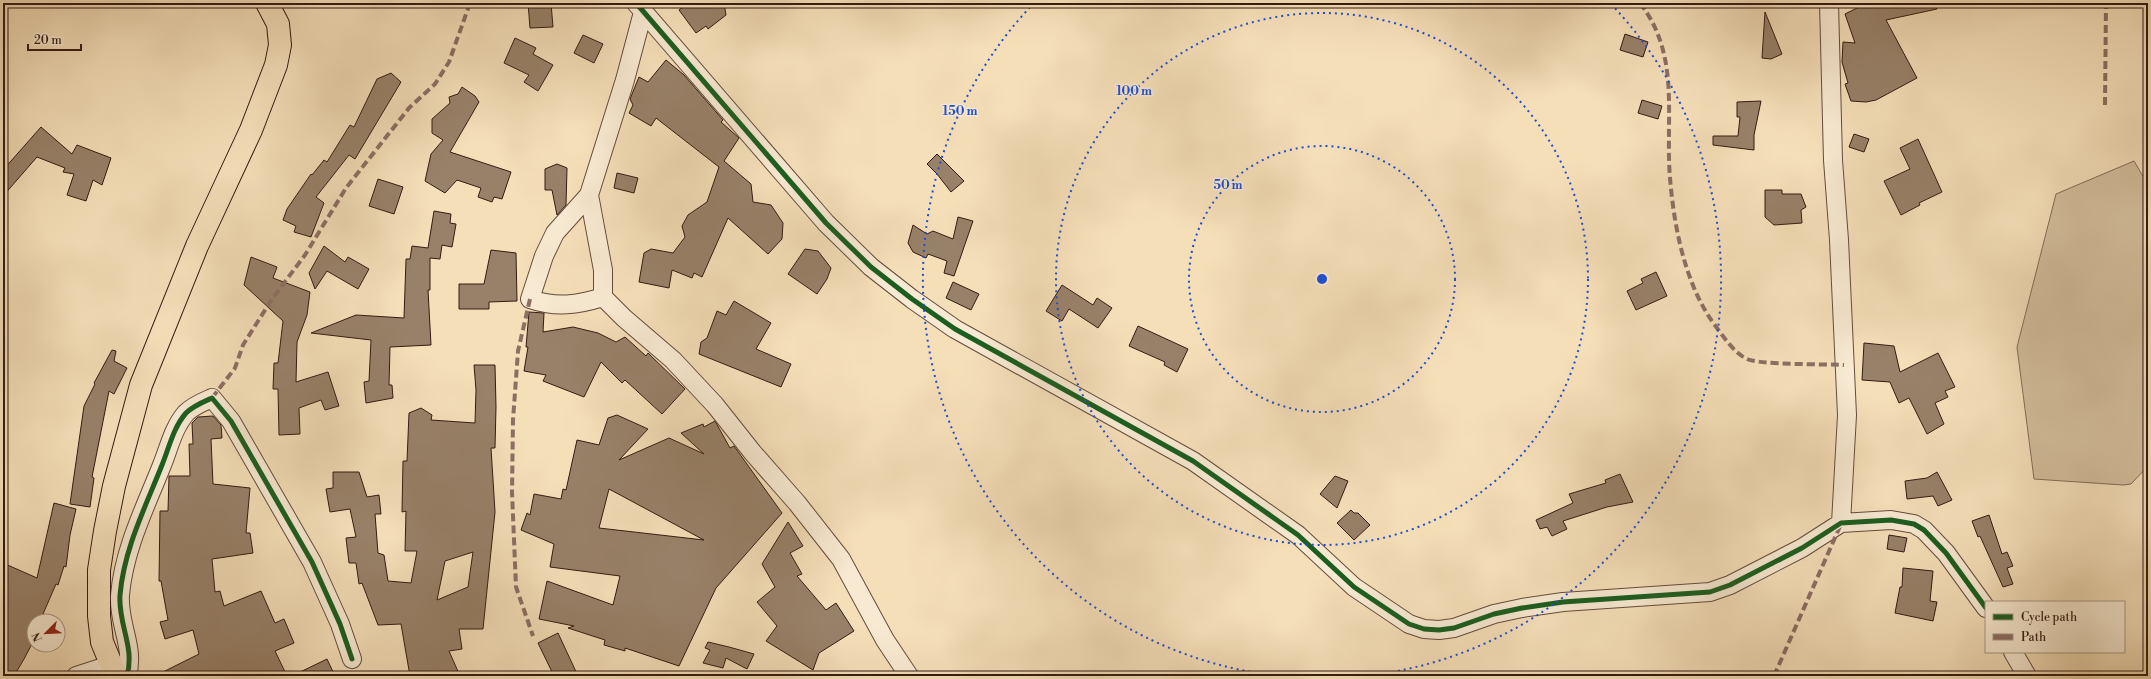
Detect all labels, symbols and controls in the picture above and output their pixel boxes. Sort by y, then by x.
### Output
scale bar [28,26,81,52]
text: 20 m [34,33,62,48]
text: 100 m [1116,84,1152,99]
text: 150 m [943,104,977,119]
text: 50 m [1213,178,1243,193]
centre of rings [1315,272,1329,286]
legend [1985,601,2125,653]
text: Cycle path [2021,610,2077,625]
north arrow [26,613,66,653]
text: N [29,630,46,643]
text: Path [2021,630,2046,645]

